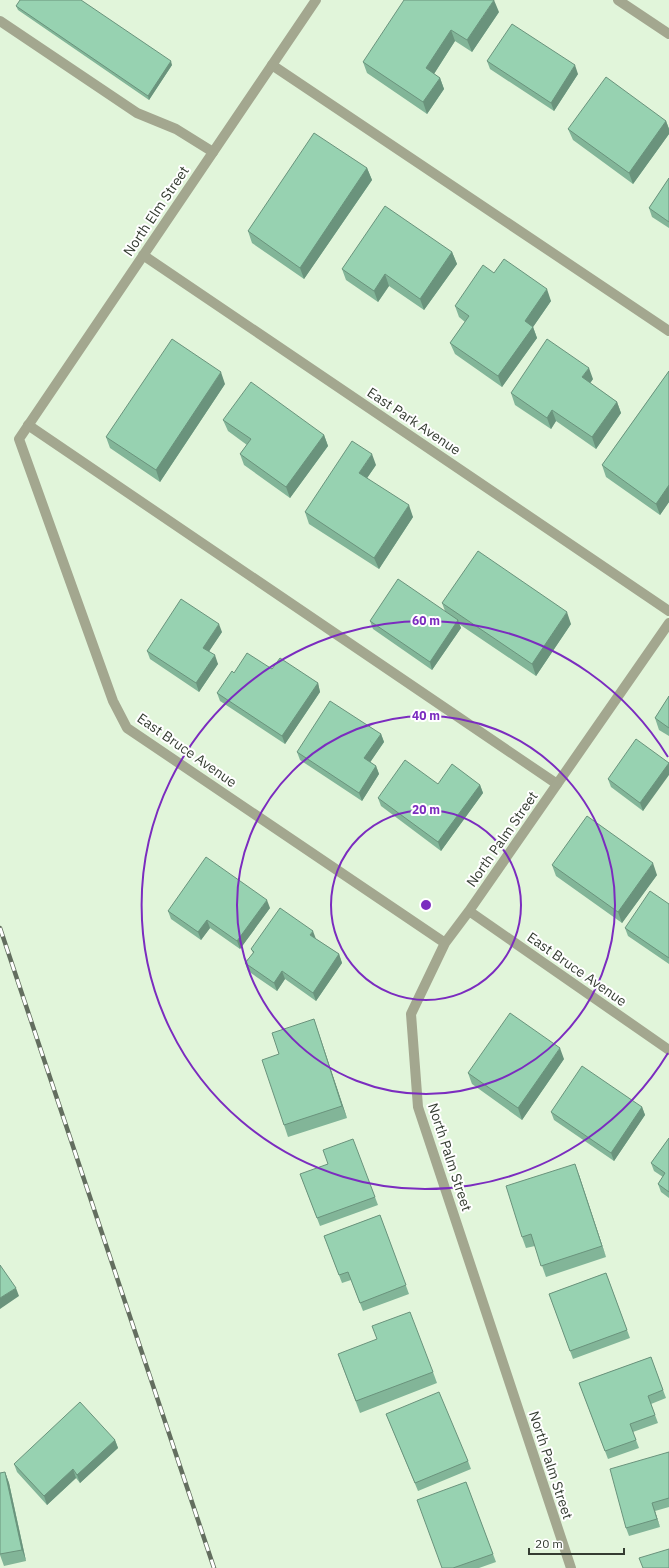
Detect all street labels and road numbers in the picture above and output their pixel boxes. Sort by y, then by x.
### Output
street label: North Elm Street [119,162,193,260]
street label: East Park Avenue [364,383,464,459]
street label: East Bruce Avenue [134,709,241,791]
street label: North Palm Street [462,788,542,890]
street label: East Bruce Avenue [524,928,631,1010]
street label: North Palm Street [424,1101,476,1213]
street label: North Palm Street [525,1409,577,1521]

